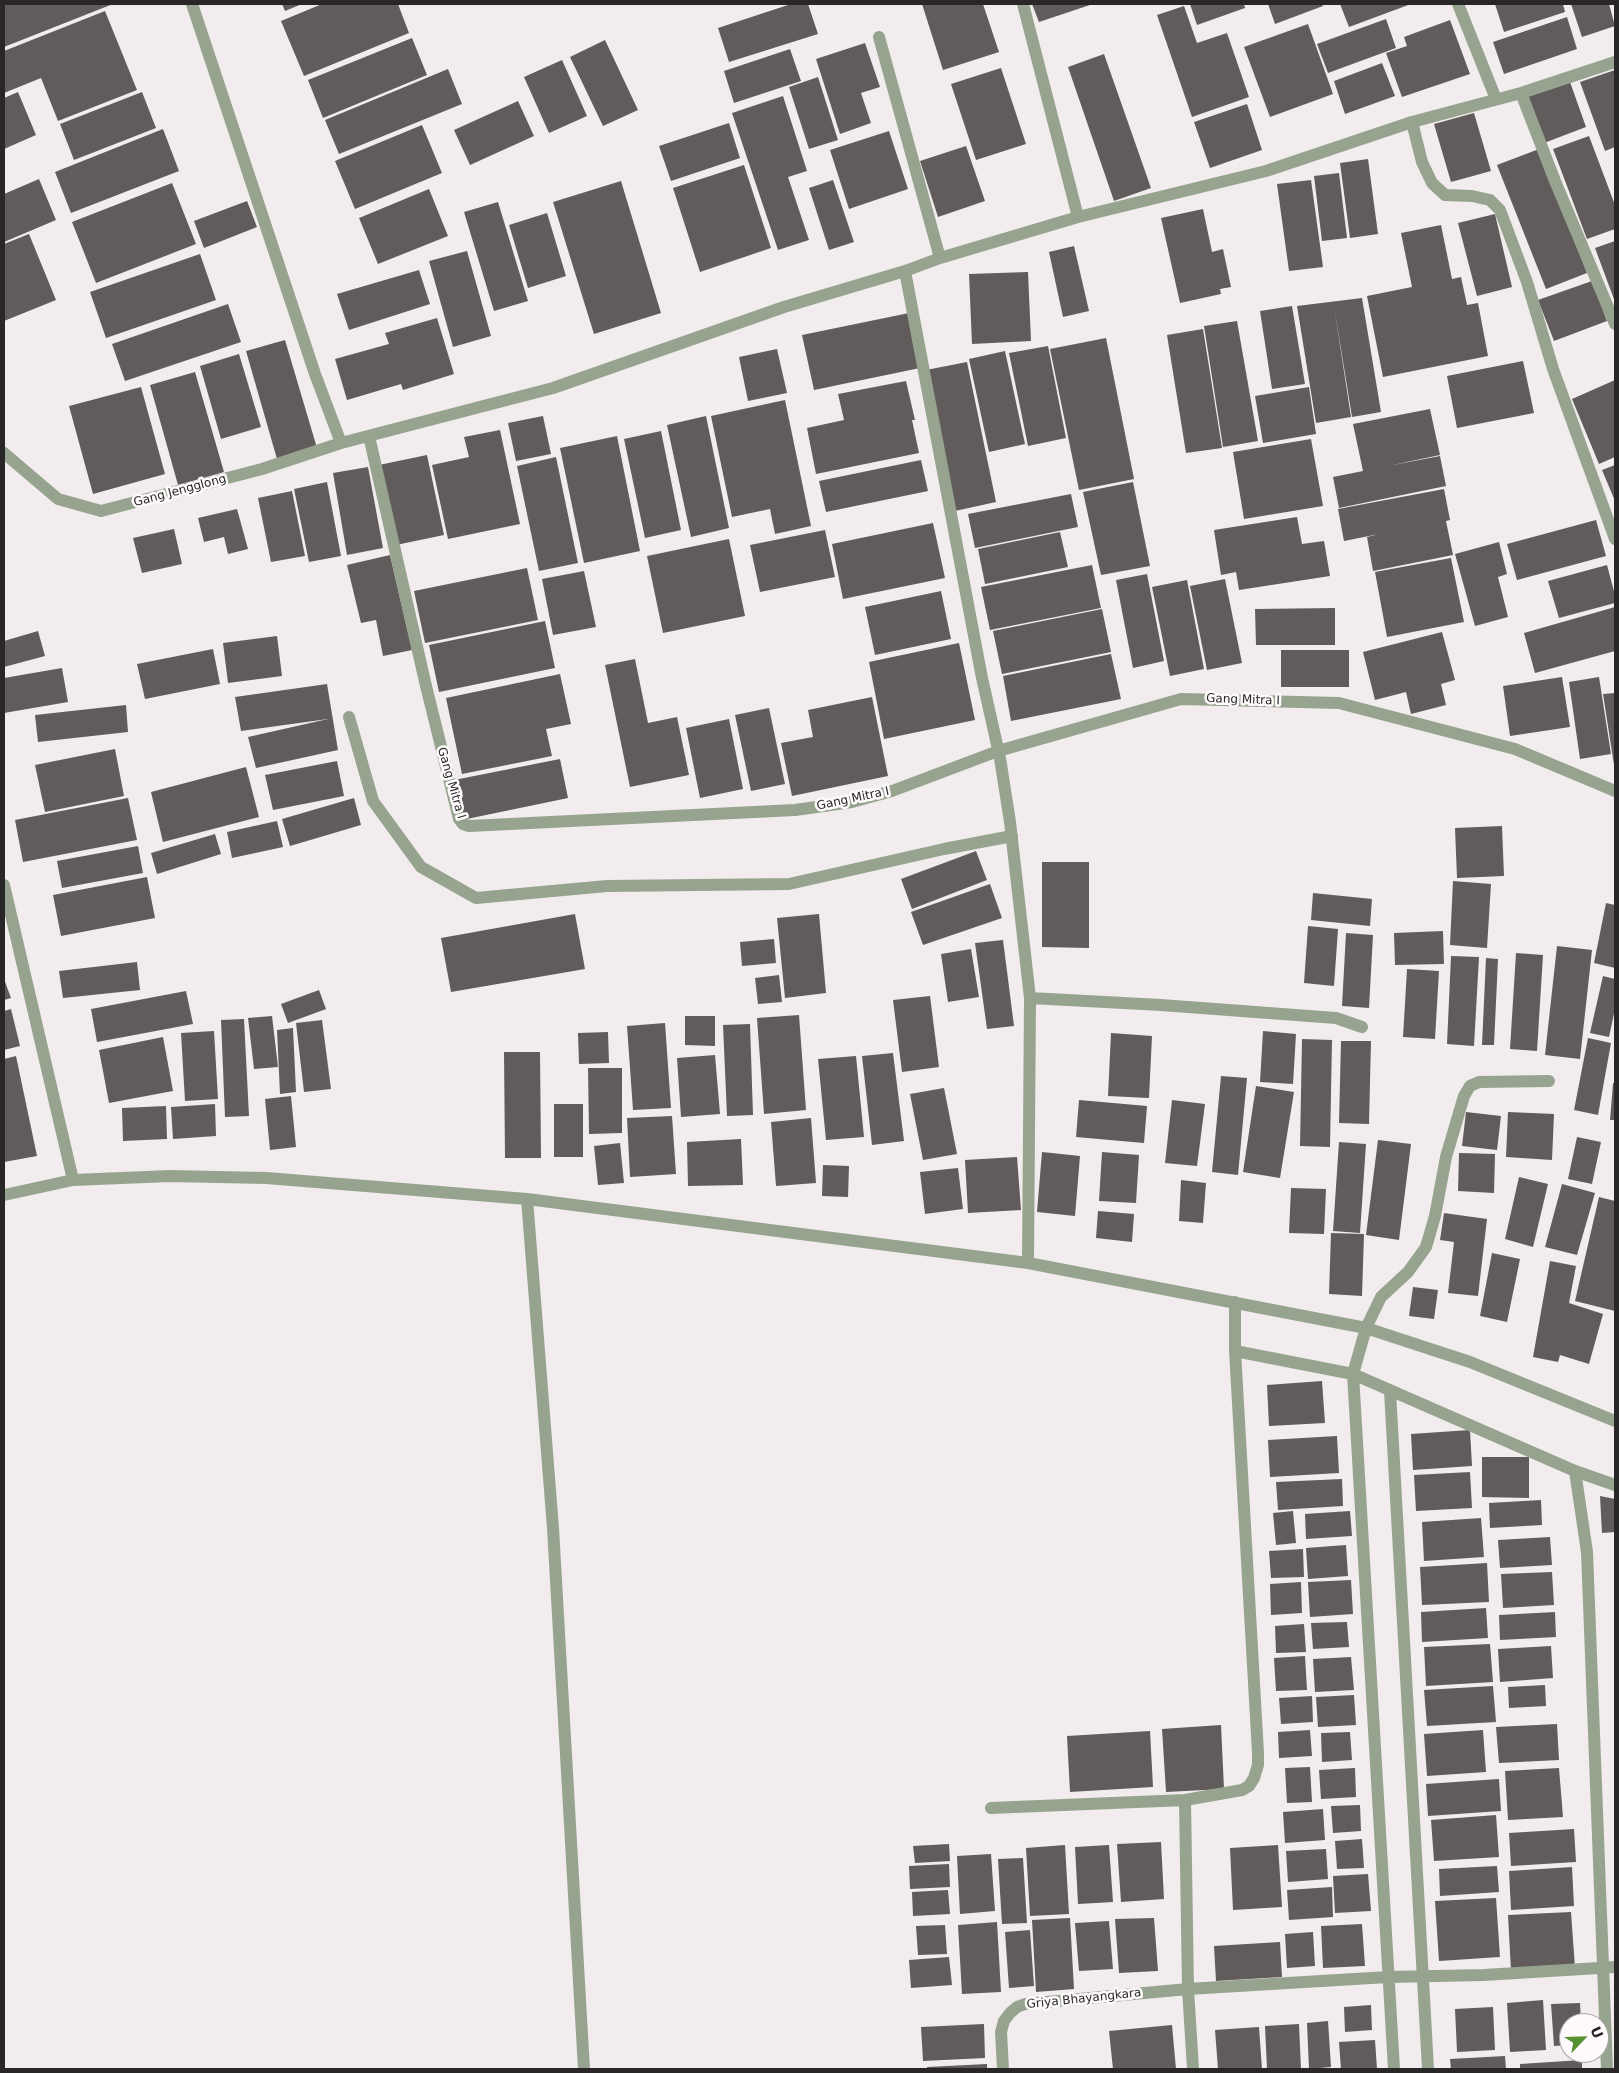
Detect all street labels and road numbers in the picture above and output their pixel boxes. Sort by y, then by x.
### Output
street label: Gang Jengglong [132,472,228,510]
street label: Gang Mitra I [1206,692,1280,708]
street label: Gang Mitra I [434,746,468,820]
street label: Gang Mitra I [815,784,891,814]
street label: Griya Bhayangkara [1026,1986,1142,2012]

